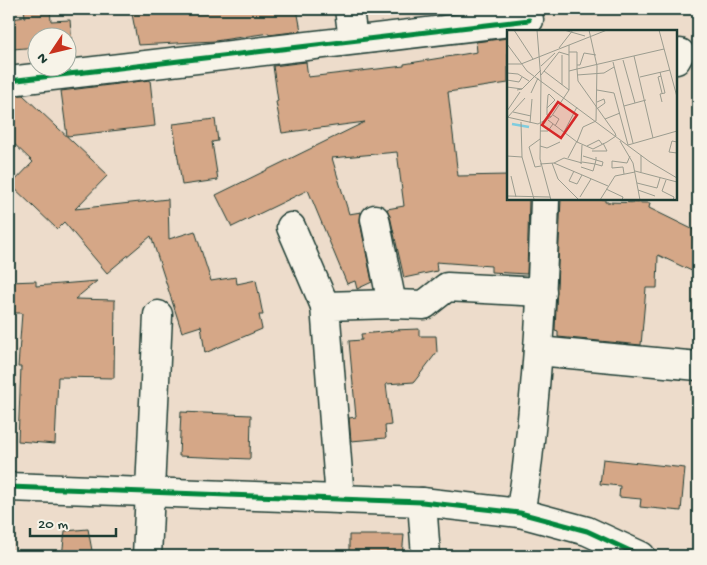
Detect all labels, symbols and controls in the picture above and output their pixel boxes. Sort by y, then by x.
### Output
north arrow [28,28,78,78]
inset map [507,30,677,200]
text: N [34,49,53,67]
scale bar [30,505,116,537]
text: 20 m [38,516,68,534]

